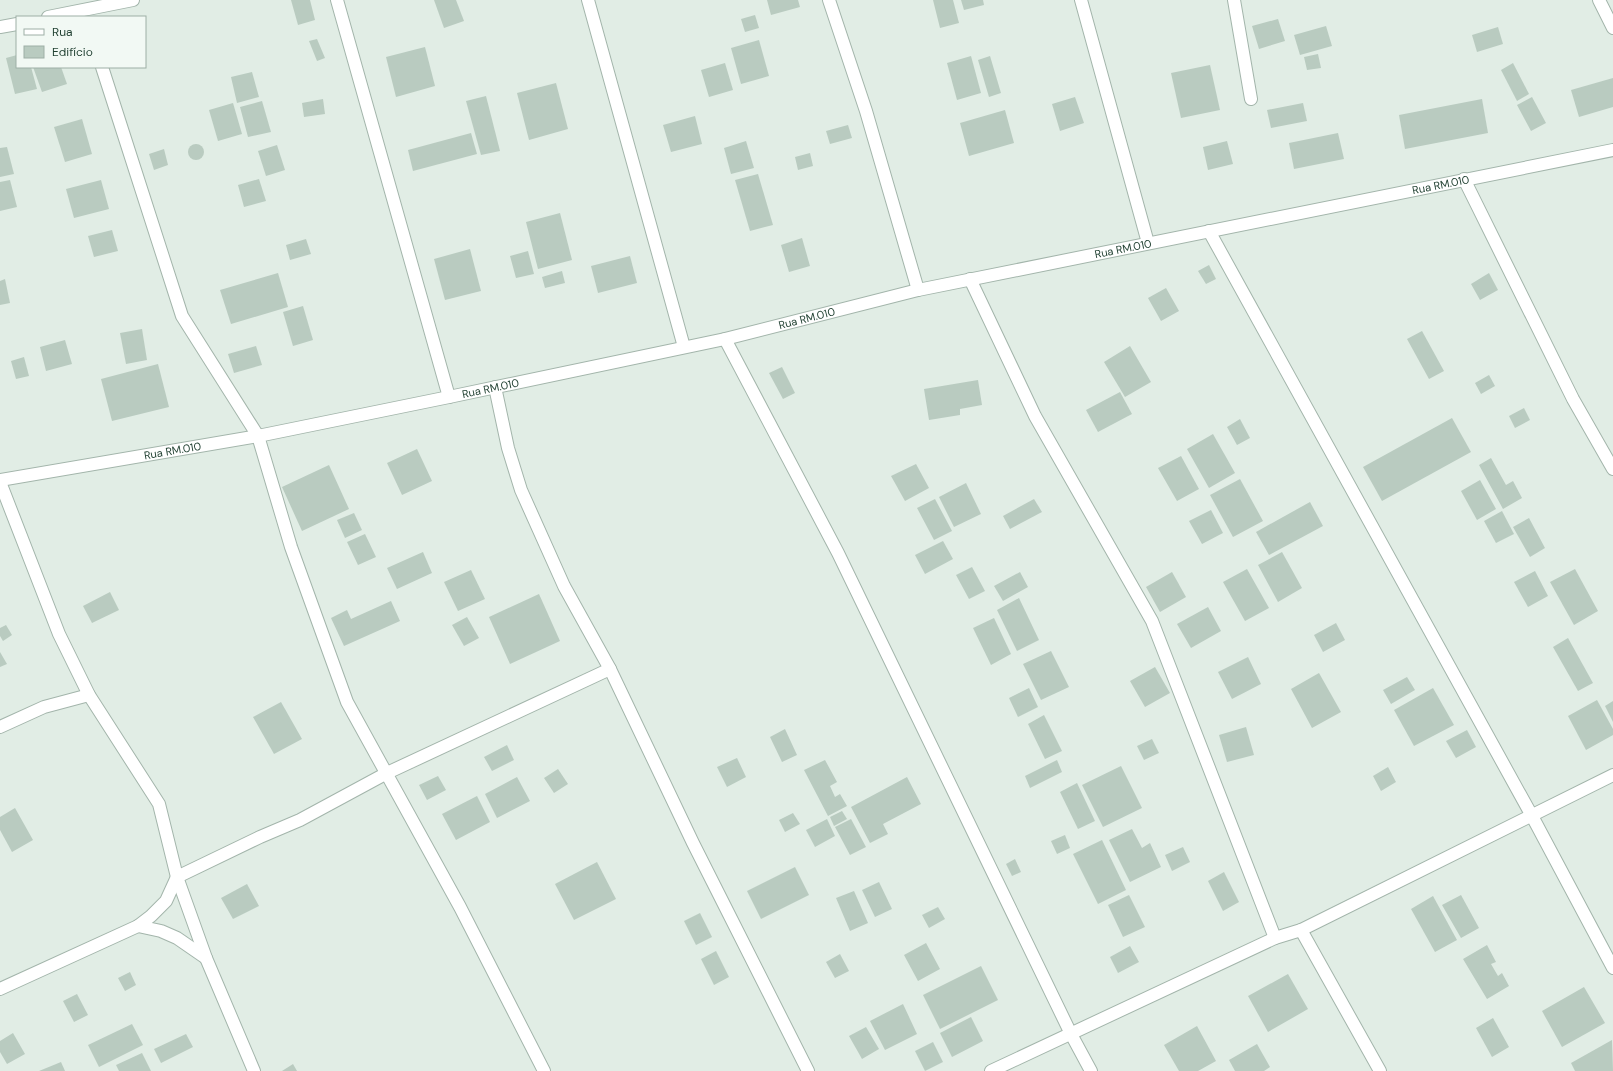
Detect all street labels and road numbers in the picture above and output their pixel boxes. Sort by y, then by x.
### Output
street label: Rua RM.010 [1411,172,1470,197]
street label: Rua RM.010 [1093,236,1153,261]
street label: Rua RM.010 [777,304,836,332]
street label: Rua RM.010 [461,375,520,401]
street label: Rua RM.010 [143,439,202,462]

